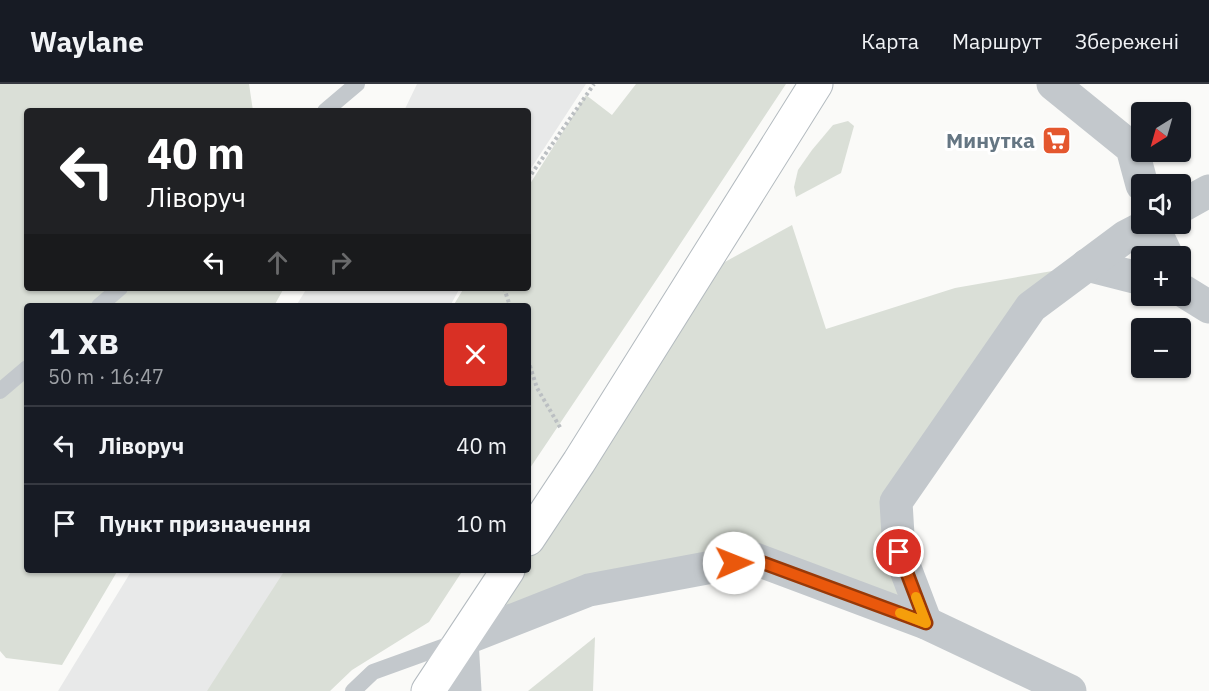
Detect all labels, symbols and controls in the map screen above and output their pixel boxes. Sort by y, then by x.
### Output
text: Waylane [30,23,144,60]
text: Карта [861,27,919,55]
text: Маршрут [952,27,1042,55]
text: Збережені [1075,27,1179,55]
north arrow [1131,102,1191,162]
map controls [1131,102,1191,378]
supermarket icon: Минутка [1040,125,1072,157]
text: 40 m [147,126,245,181]
place label: Минутка [946,126,1035,154]
icon: left [48,132,126,210]
button: sound [1131,174,1191,234]
text: Ліворуч [147,179,246,214]
icon: left [198,246,231,279]
icon: ahead [261,246,294,279]
icon: right [324,246,357,279]
button: + [1131,246,1191,306]
text: 1 хв [48,317,119,364]
button: − [1131,318,1191,378]
button: close [444,323,507,386]
text: 50 m · 16:47 [48,363,164,390]
icon: left [48,429,81,462]
text: Ліворуч [99,431,184,460]
text: 40 m [456,431,507,460]
icon: arrive [48,507,81,540]
text: Пункт призначення [99,509,311,538]
text: 10 m [456,509,507,538]
pin [873,526,924,577]
position arrow [702,531,766,595]
icon: arrive [882,535,915,568]

